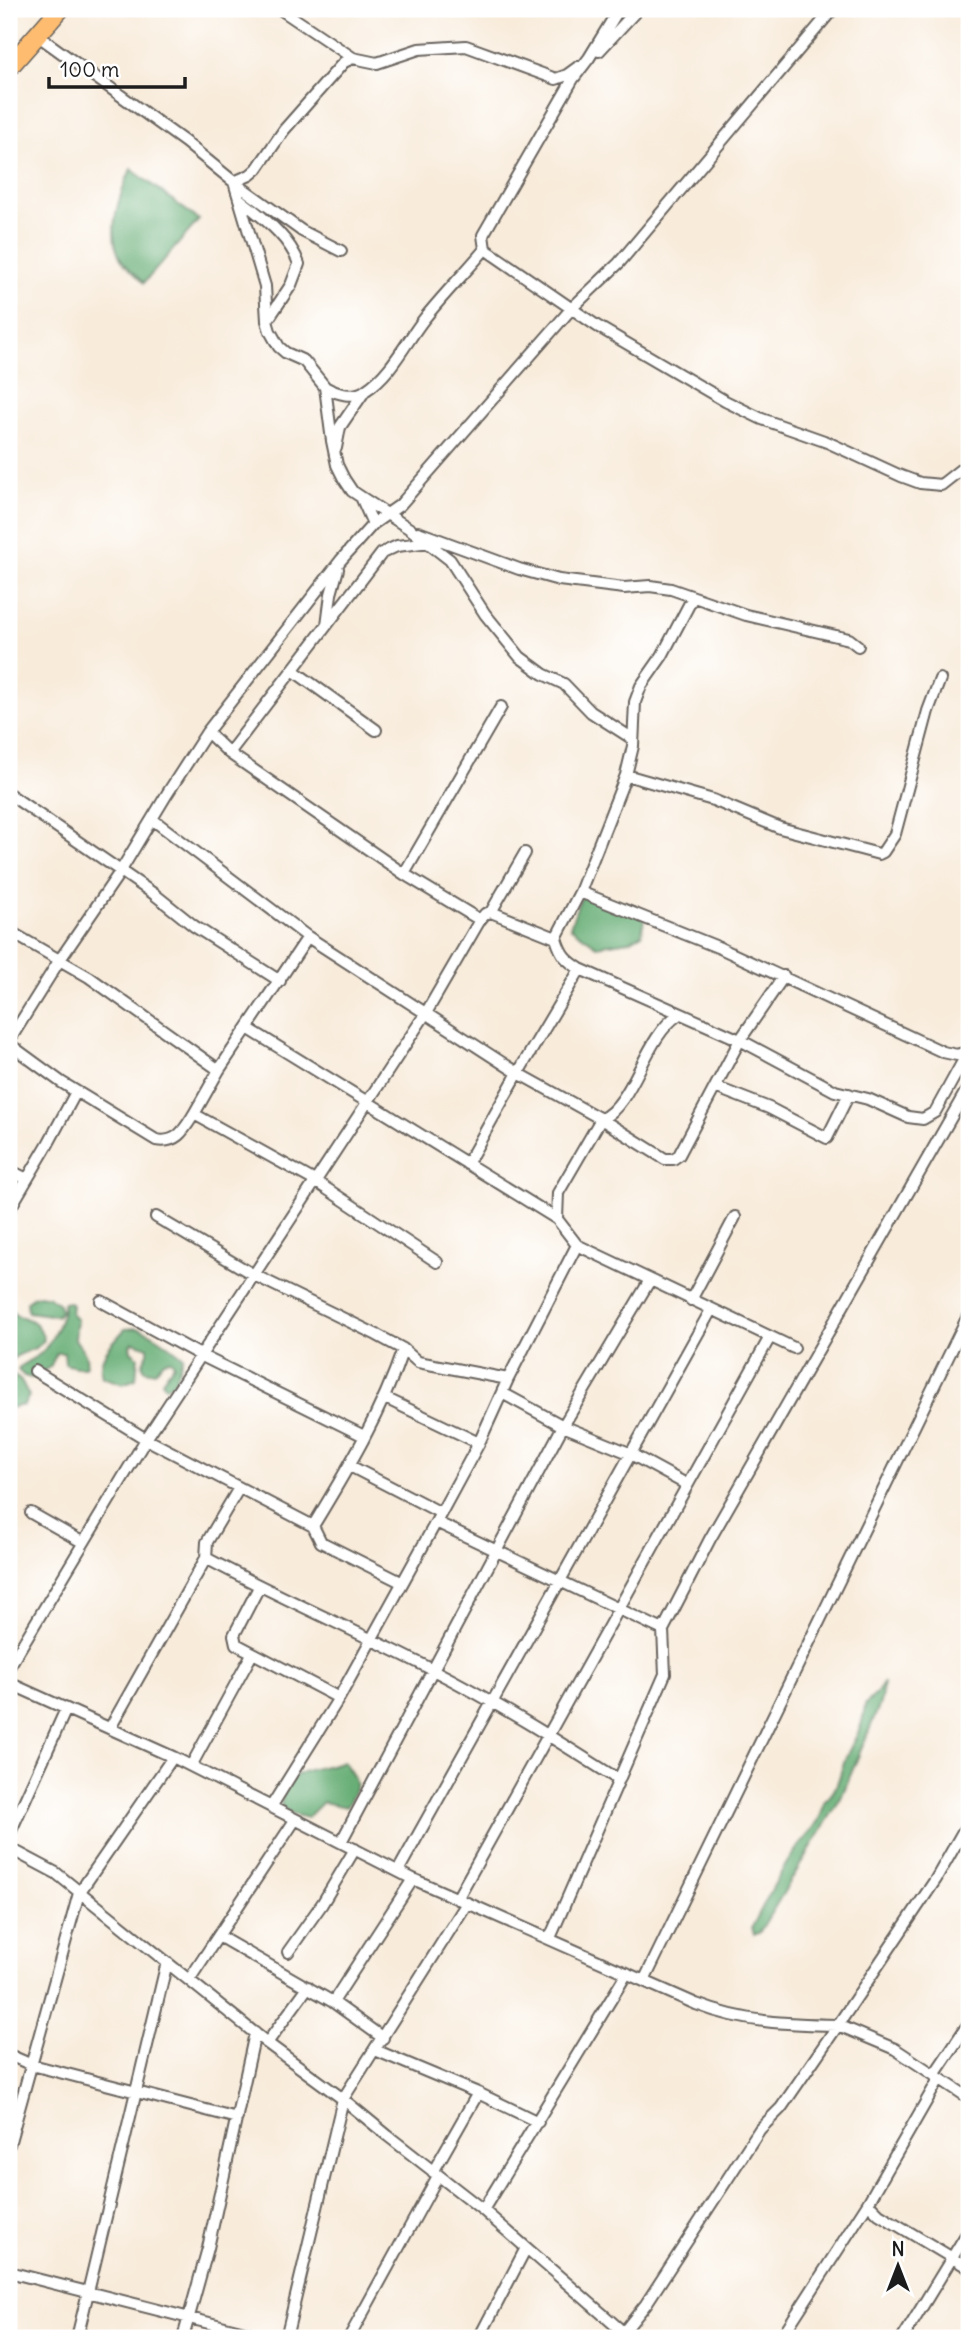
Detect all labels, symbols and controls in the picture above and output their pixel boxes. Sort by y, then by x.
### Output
scale bar [49,46,186,90]
text: 100 m [60,56,119,83]
north arrow [862,2232,932,2302]
text: N [891,2237,905,2261]

